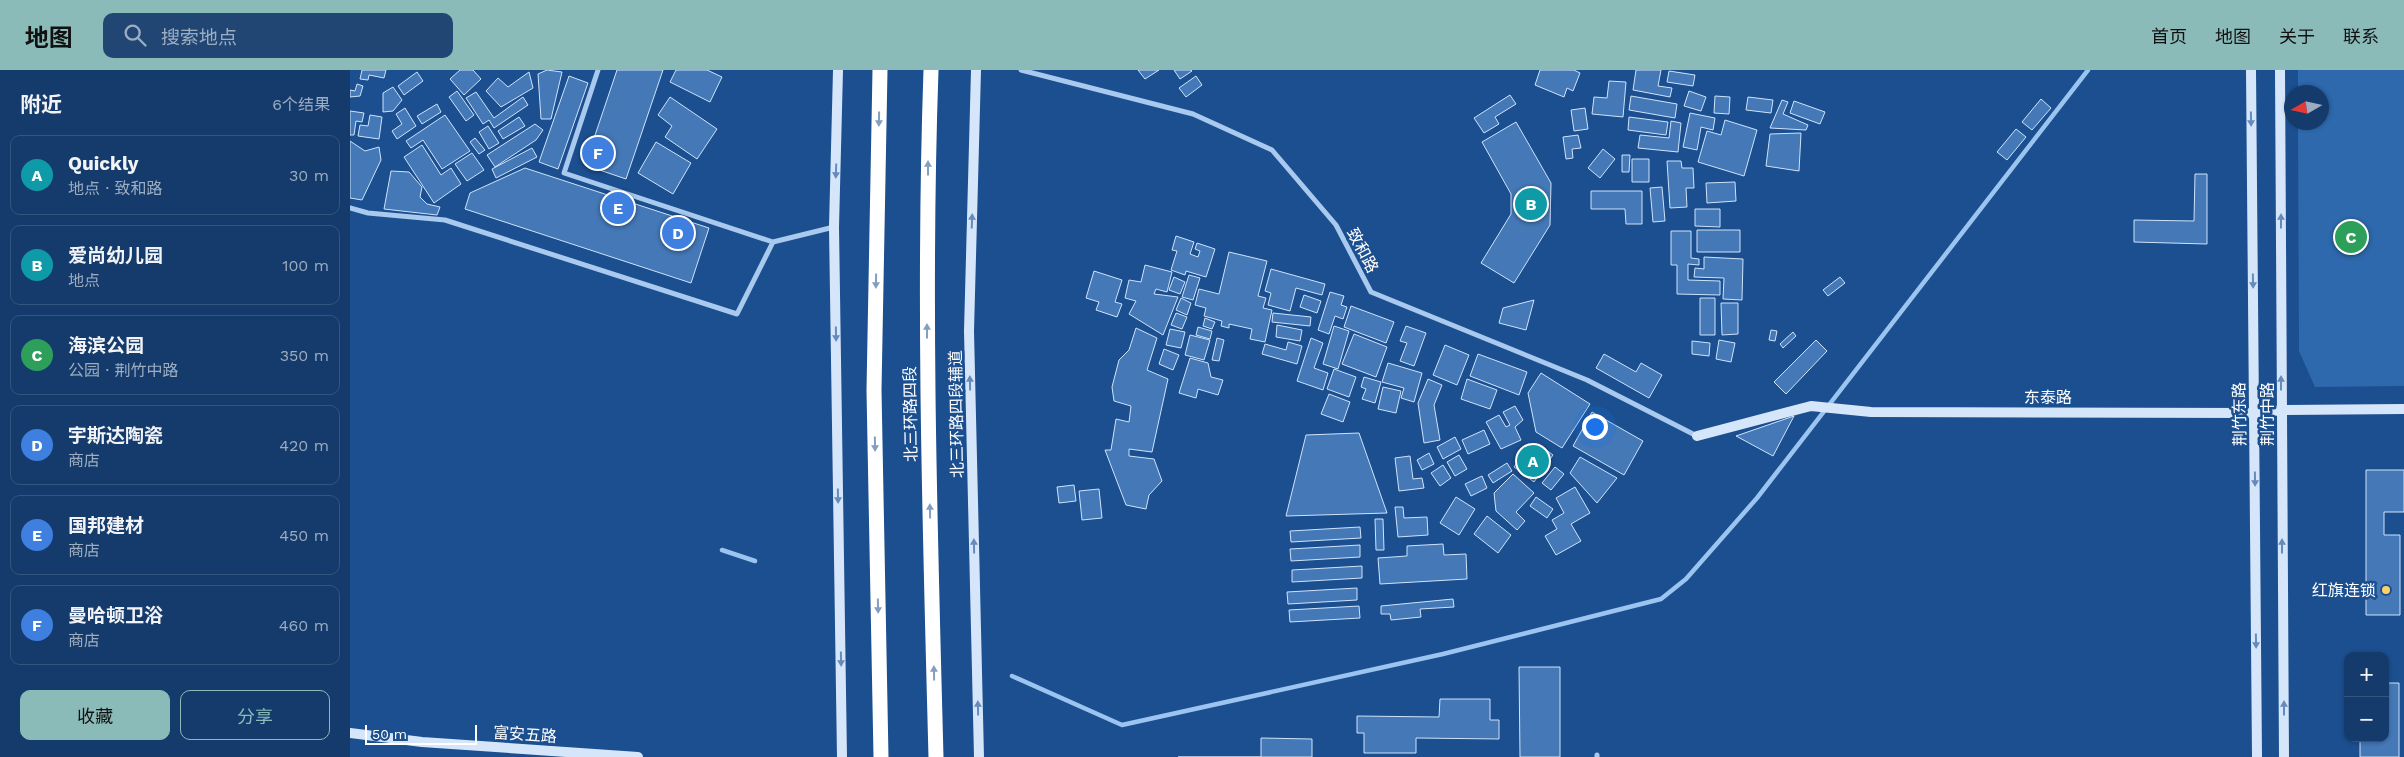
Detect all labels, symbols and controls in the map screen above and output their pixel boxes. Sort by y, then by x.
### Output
search box [103,13,453,58]
icon: search [121,21,149,49]
text: 地图 [25,24,73,52]
text: 搜索地点 [161,26,237,49]
text: 首页 [2151,26,2187,47]
text: 地图 [2215,26,2251,47]
text: 关于 [2279,26,2315,47]
text: 联系 [2343,26,2379,47]
north arrow [2284,85,2329,130]
text: 附近 [20,92,62,117]
text: 6个结果 [272,95,330,114]
one-way arrow [875,111,883,127]
one-way arrow [2247,111,2255,127]
pin: F [582,134,614,172]
text: Quickly [68,152,138,175]
one-way arrow [924,160,932,176]
one-way arrow [831,163,839,179]
text: A [32,166,42,185]
text: 30 m [289,166,329,185]
text: 地点 · 致和路 [68,179,163,198]
pin: B [1515,185,1547,223]
pin: E [602,189,634,227]
one-way arrow [968,213,976,229]
one-way arrow [2277,213,2285,229]
pin: D [662,214,694,252]
pin: C [2335,218,2367,256]
street label: 致和路 [1343,225,1382,276]
text: 爱尚幼儿园 [68,244,163,267]
text: B [32,256,42,275]
text: 100 m [282,256,329,275]
text: 地点 [68,271,100,290]
one-way arrow [872,273,880,289]
one-way arrow [2249,273,2257,289]
one-way arrow [923,323,931,339]
one-way arrow [832,326,840,342]
text: 海滨公园 [68,334,144,357]
text: C [32,346,42,365]
text: 350 m [280,346,329,365]
street label: 北三环路四段辅道 [946,350,967,478]
text: 公园 · 荆竹中路 [68,361,179,380]
street label: 北三环路四段 [900,366,921,462]
one-way arrow [966,375,974,391]
one-way arrow [2277,375,2285,391]
street label: 荆竹东路 [2229,382,2250,446]
street label: 荆竹中路 [2258,382,2277,446]
street label: 东泰路 [2024,388,2072,407]
your location [1582,414,1608,440]
text: 宇斯达陶瓷 [68,424,163,447]
text: D [31,436,43,455]
text: 420 m [279,436,329,455]
one-way arrow [871,436,879,452]
pin: A [1517,442,1549,480]
text: 商店 [68,451,100,470]
one-way arrow [2251,471,2259,487]
one-way arrow [834,488,842,504]
one-way arrow [926,503,934,519]
text: 国邦建材 [68,514,144,537]
text: E [32,526,42,545]
text: 450 m [279,526,329,545]
one-way arrow [970,538,978,554]
one-way arrow [2278,538,2286,554]
text: 商店 [68,541,100,560]
place label: 红旗连锁 [2312,581,2376,600]
marker: 红旗连锁 [2380,584,2392,596]
one-way arrow [875,598,883,614]
text: 曼哈顿卫浴 [68,604,163,627]
text: F [32,616,42,635]
text: 460 m [279,616,329,635]
text: 商店 [68,631,100,650]
one-way arrow [2252,633,2260,649]
one-way arrow [837,651,845,667]
map controls [2344,652,2389,742]
button: + [2344,652,2389,697]
one-way arrow [930,665,938,681]
button: 收藏 [20,690,170,740]
button: 分享 [180,690,330,740]
button: − [2344,697,2389,742]
one-way arrow [973,700,981,716]
one-way arrow [2279,700,2287,716]
scale bar [365,722,478,745]
street label: 富安五路 [492,723,558,746]
text: 50 m [372,726,407,742]

